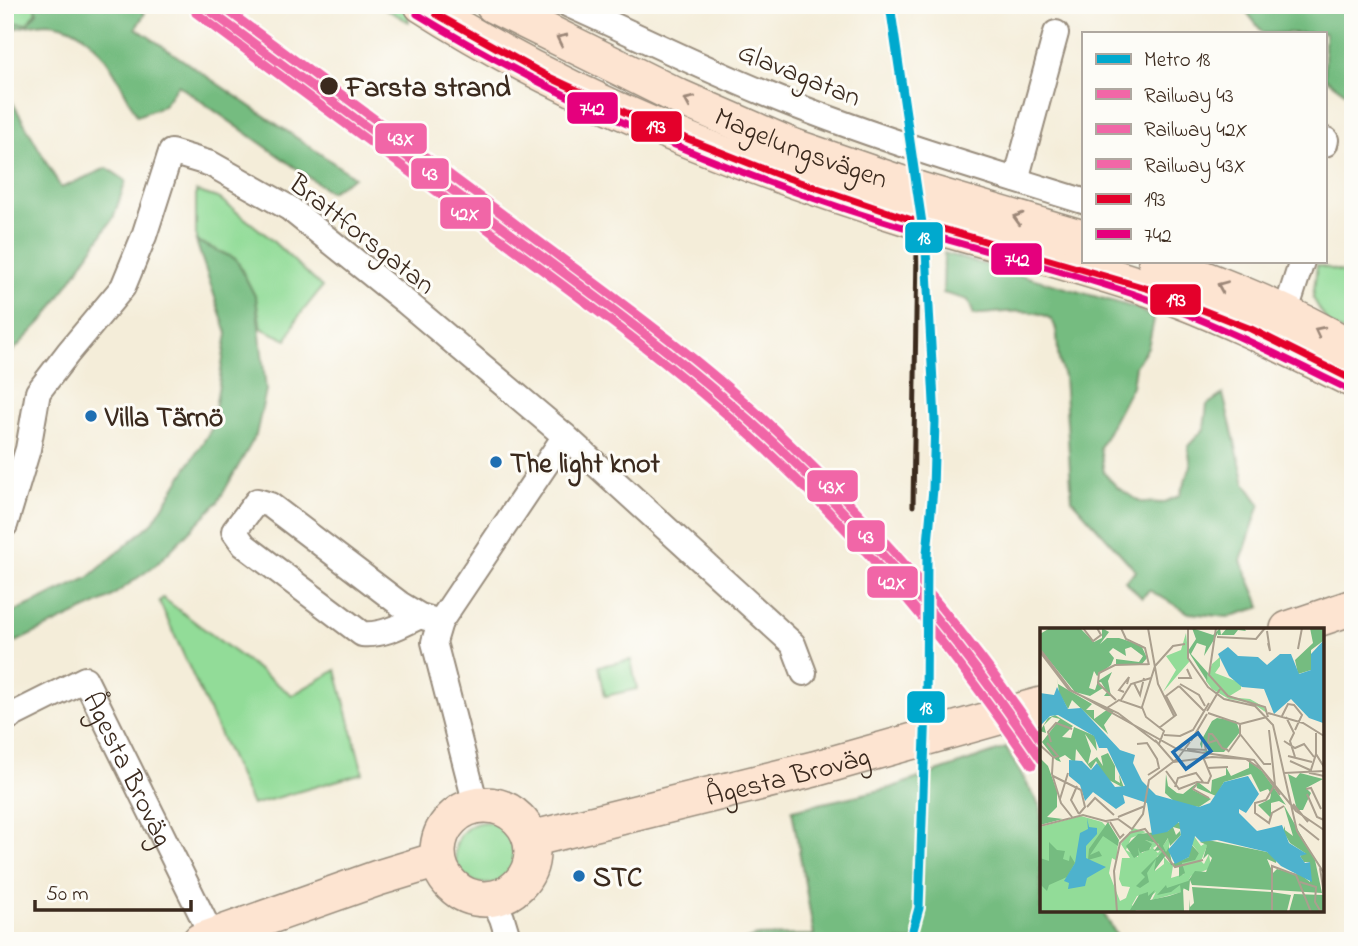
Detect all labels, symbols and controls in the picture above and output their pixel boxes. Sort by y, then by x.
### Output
legend [1082,32,1326,262]
street label: Glavagatan [731,33,866,119]
one-way arrow [556,34,568,48]
text: Metro 18 [1144,46,1211,76]
place label: Farsta strand [344,69,511,110]
marker: Farsta strand [318,75,340,97]
text: Railway 43 [1144,82,1234,114]
line badge: 742 [566,91,619,125]
one-way arrow [683,95,696,109]
text: 742 [579,97,605,124]
street label: Magelungsvägen [707,98,893,201]
line badge: 193 [630,110,683,143]
text: 193 [646,115,666,142]
text: Railway 42X [1144,116,1248,148]
line badge: 43X [374,122,428,155]
text: 43X [388,127,414,154]
text: Railway 43X [1144,152,1246,184]
line badge: 43 [410,157,450,190]
text: 43 [422,162,438,189]
street label: Brattforsgatan [278,165,443,306]
text: 193 [1144,186,1166,216]
line badge: 42X [439,196,492,230]
text: 42X [451,202,479,229]
one-way arrow [1012,212,1024,226]
line badge: 18 [904,221,944,254]
text: 742 [1144,222,1172,252]
text: 18 [917,226,931,253]
line badge: 742 [990,242,1043,276]
text: 742 [1004,248,1030,275]
one-way arrow [1217,280,1229,294]
line badge: 193 [1149,283,1202,316]
text: 193 [1166,288,1186,315]
one-way arrow [1314,325,1326,339]
place label: Villa Tärnö [104,399,223,440]
marker: Villa Tärnö [83,408,99,424]
place label: The light knot [510,445,660,487]
marker: The light knot [488,454,504,470]
line badge: 43X [806,469,859,503]
text: 43X [819,475,845,502]
line badge: 43 [846,519,886,553]
text: 43 [858,525,874,552]
line badge: 42X [866,565,919,599]
text: 42X [878,571,906,598]
inset map [1040,628,1323,911]
street label: Ågesta Broväg [70,685,182,854]
line badge: 18 [906,690,946,724]
text: 18 [919,696,933,723]
street label: Ågesta Broväg [702,737,875,819]
place label: STC [593,859,642,900]
marker: STC [571,868,587,884]
scale bar [35,869,191,913]
text: 50 m [46,880,89,910]

